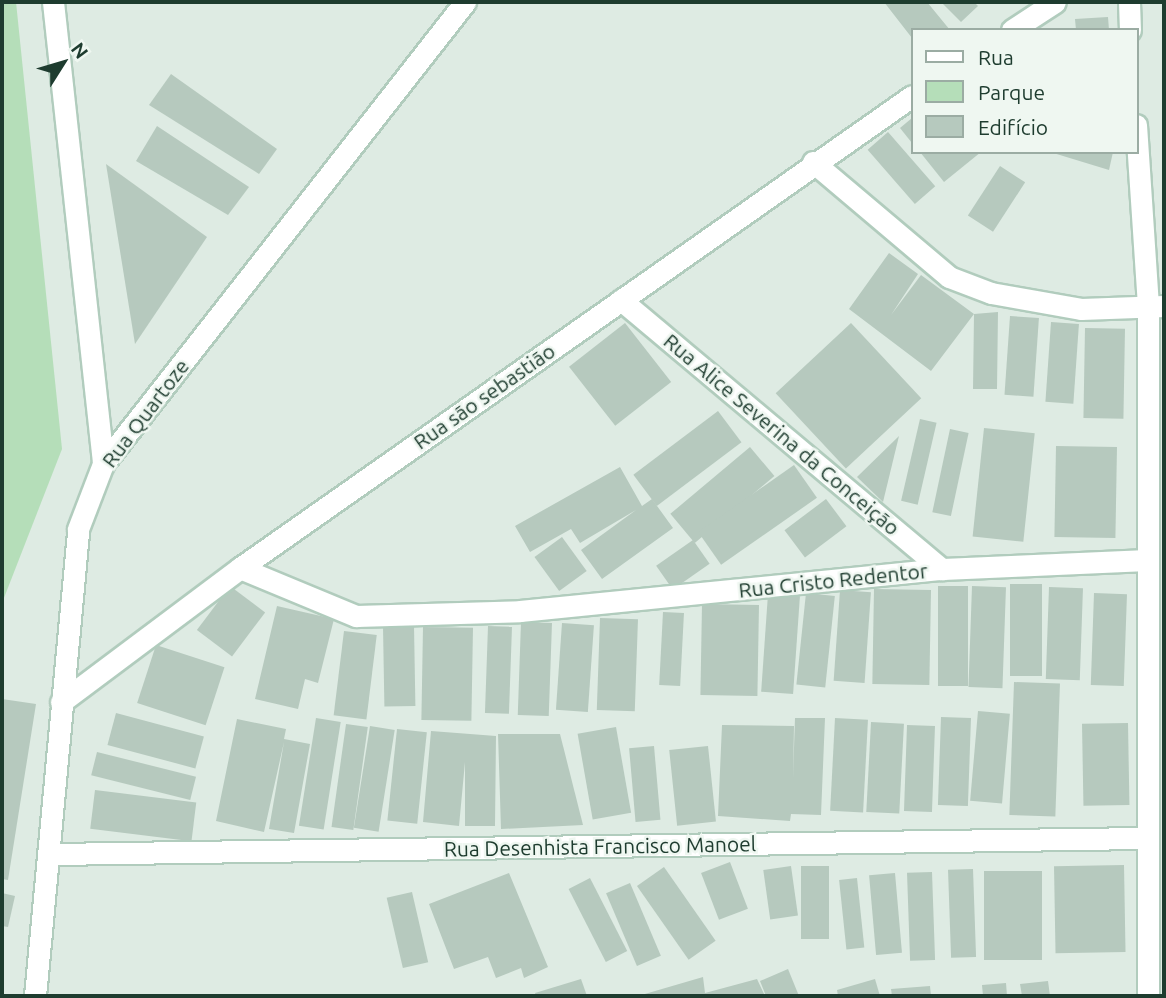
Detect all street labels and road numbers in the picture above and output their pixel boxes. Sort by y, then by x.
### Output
street label: Rua Alice Severina da Conceição [659,328,905,540]
street label: Rua são sebastião [408,338,560,454]
street label: Rua Quartoze [96,354,194,472]
street label: Rua Cristo Redentor [737,558,929,602]
street label: Rua Desenhista Francisco Manoel [444,831,756,861]

